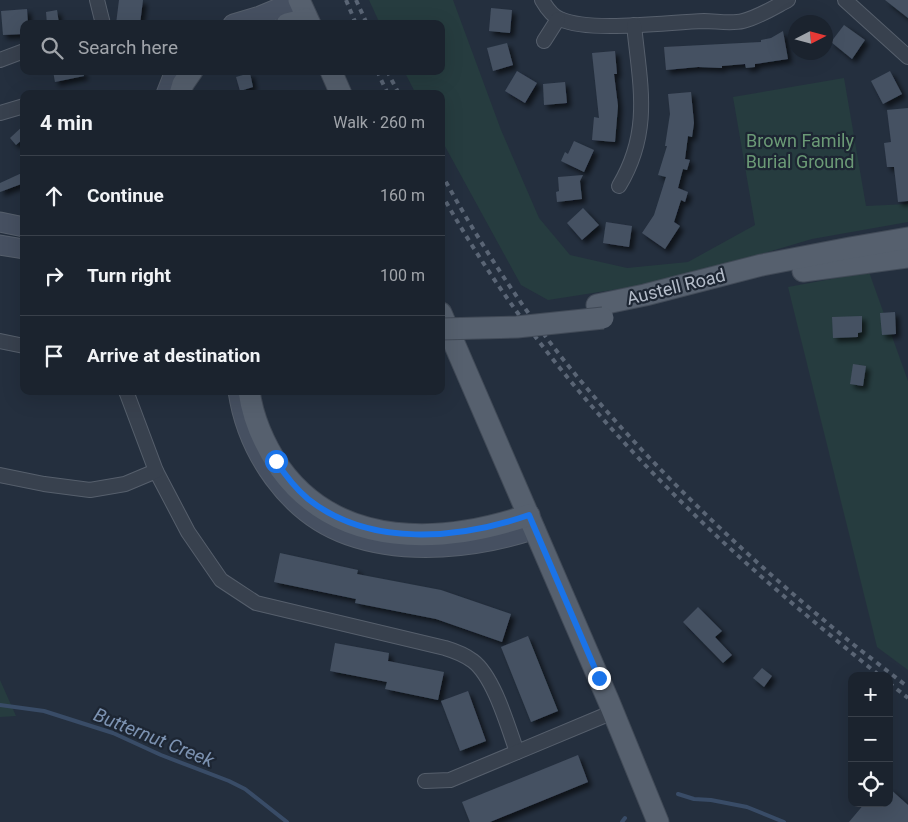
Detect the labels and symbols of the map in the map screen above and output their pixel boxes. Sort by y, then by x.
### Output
north arrow [788,15,833,60]
park label: Brown Family Burial Ground [746,130,854,172]
street label: Austell Road [624,264,727,309]
route start [265,450,288,473]
route end [588,667,611,690]
water label: Butternut Creek [90,703,218,772]

